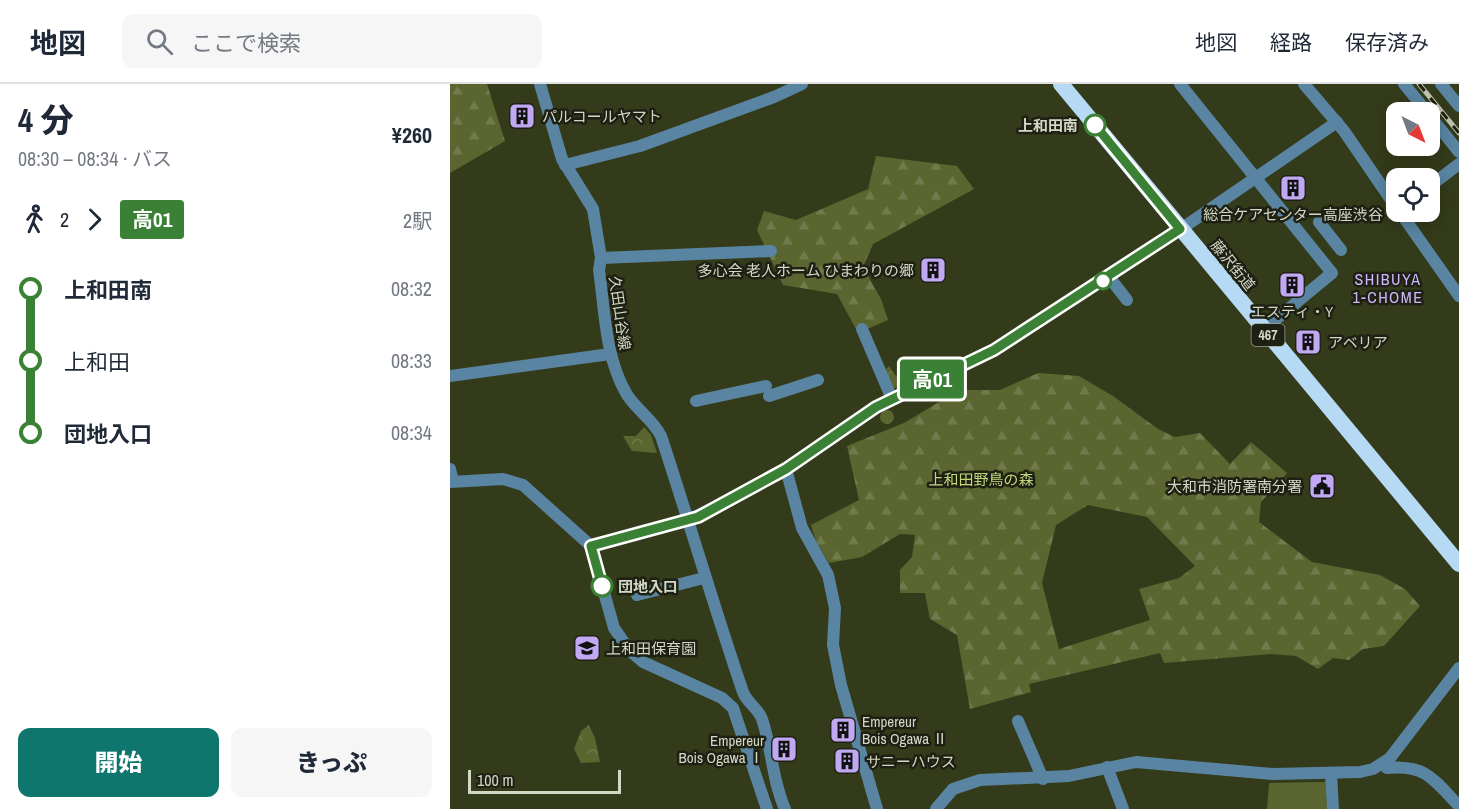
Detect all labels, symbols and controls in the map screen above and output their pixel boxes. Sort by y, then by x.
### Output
search box [122,14,542,68]
text: 地図 [30,24,86,62]
icon: search [143,25,176,58]
text: ここで検索 [191,28,301,58]
text: 地図 [1195,28,1237,57]
text: 経路 [1270,28,1312,57]
text: 保存済み [1345,28,1429,57]
text: 4 分 [18,98,74,142]
building icon: パルコールヤマト [507,101,537,131]
north arrow [1386,102,1440,156]
map controls [1386,102,1440,222]
place label: パルコールヤマト [542,106,662,127]
marker: 上和田南 [1084,114,1106,136]
place label: 上和田南 [1018,115,1078,136]
text: ¥260 [392,120,432,150]
text: 08:30 – 08:34 · バス [18,145,172,172]
button: locate [1386,168,1440,222]
building icon: 総合ケアセンター高座渋谷 [1278,173,1308,203]
icon: walk [18,203,51,236]
icon: forward [78,203,111,236]
place label: 総合ケアセンター高座渋谷 [1203,204,1383,225]
text: 高01 [132,205,172,234]
text: 2 [60,206,69,233]
text: 2駅 [403,207,432,234]
street label: 藤沢街道 [1206,235,1260,295]
building icon: 多心会 老人ホーム ひまわりの郷 [918,255,948,285]
place label: 多心会 老人ホーム ひまわりの郷 [698,260,914,281]
district label: SHIBUYA 1-CHOME [1353,268,1424,308]
building icon: エスティ・Y [1277,270,1307,300]
unlabelled marker [1094,272,1112,290]
street label: 久田山谷線 [604,274,636,352]
text: 上和田南 [64,275,152,305]
text: 08:32 [391,275,432,302]
place label: エスティ・Y [1251,301,1334,322]
road number: 467 [1252,324,1284,346]
building icon: アベリア [1293,327,1323,357]
place label: アベリア [1328,332,1388,353]
text: 上和田 [64,347,130,377]
text: 08:33 [391,347,432,374]
line badge: 高01 [898,360,966,398]
text: 高01 [912,365,952,394]
text: 団地入口 [64,419,152,449]
text: 08:34 [391,419,432,446]
park label: 上和田野鳥の森 [928,469,1034,490]
public building icon: 大和市消防署南分署 [1307,471,1337,501]
place label: 大和市消防署南分署 [1167,476,1302,497]
marker: 団地入口 [591,575,613,597]
place label: 団地入口 [618,576,678,597]
school or university icon: 上和田保育園 [572,633,602,663]
place label: 上和田保育園 [606,638,696,659]
place label: Empereur Bois Ogawa Ⅱ [862,711,947,749]
building icon: Empereur Bois Ogawa Ⅱ [828,715,858,745]
button: 開始 [18,728,219,797]
button: きっぷ [231,728,432,797]
place label: Empereur Bois Ogawa Ⅰ [679,730,764,768]
building icon: Empereur Bois Ogawa Ⅰ [769,734,799,764]
building icon: サニーハウス [832,746,862,776]
place label: サニーハウス [866,751,956,772]
scale bar [468,767,621,794]
text: 100 m [477,769,513,791]

